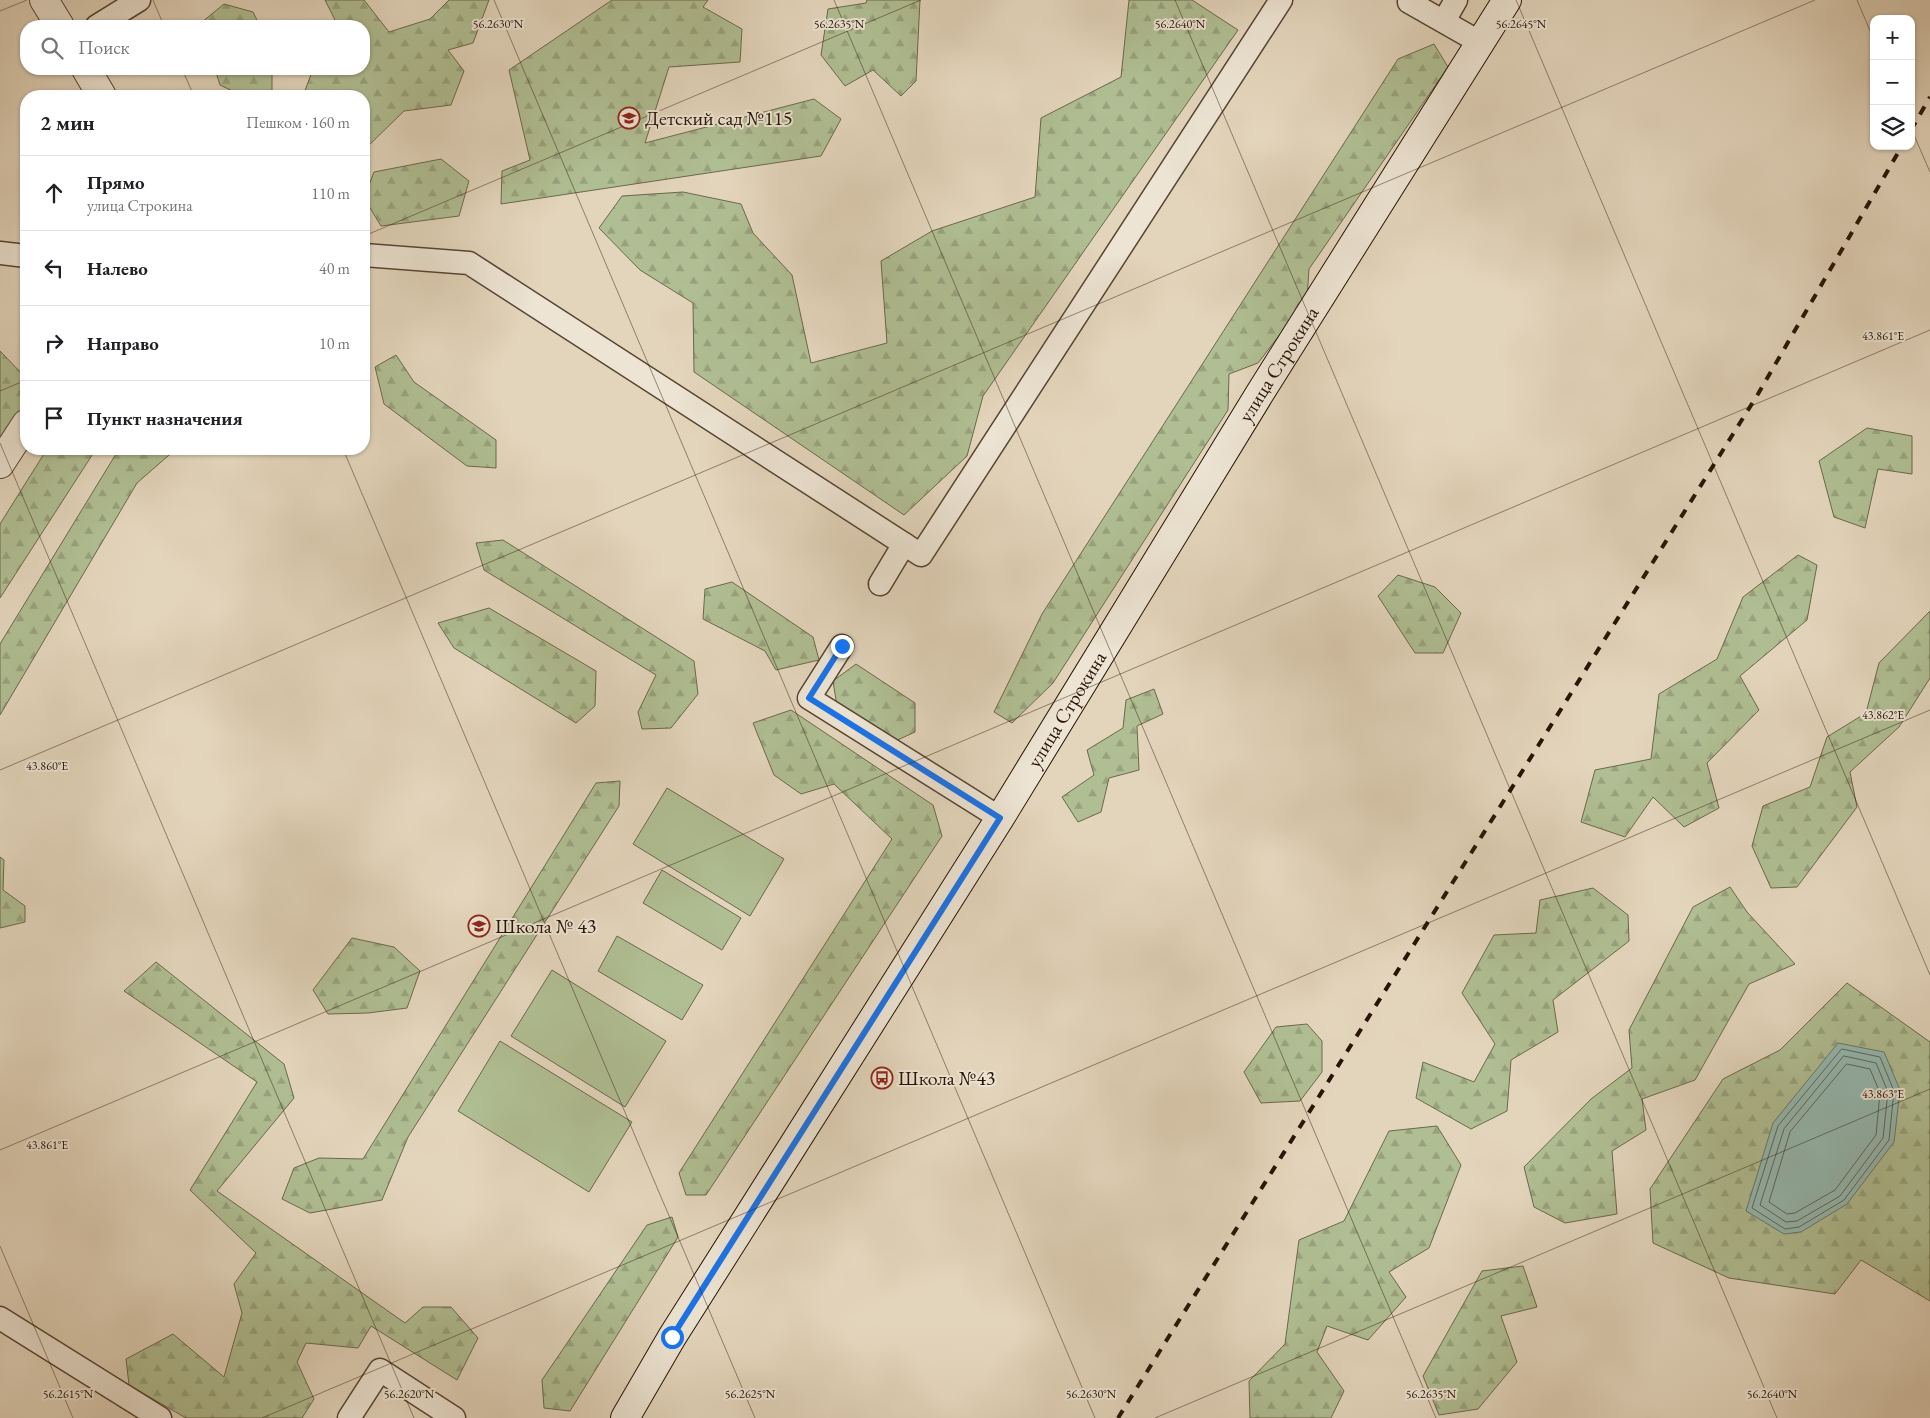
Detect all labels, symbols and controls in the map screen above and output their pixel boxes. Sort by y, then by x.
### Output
map controls [1870,15,1915,150]
button: + [1870,15,1915,60]
text: 56.2630°N [473,16,524,32]
text: 56.2635°N [814,16,865,32]
text: 56.2640°N [1155,16,1206,32]
text: 56.2645°N [1496,16,1547,32]
search box [20,20,370,75]
icon: search [38,34,66,62]
text: Поиск [78,35,130,60]
button: − [1870,60,1915,105]
place label: Детский сад №115 [645,105,793,131]
button: layers [1870,105,1915,150]
school or university icon: Детский сад №115 [617,106,641,130]
text: 2 мин [40,109,95,136]
text: Пешком · 160 m [246,112,350,133]
text: Прямо [87,170,145,195]
icon: ahead [40,179,68,207]
text: 110 m [311,183,350,204]
text: улица Строкина [87,195,193,216]
icon: left [40,254,68,282]
text: Налево [87,256,148,281]
text: 40 m [319,258,350,279]
street label: улица Строкина [1232,301,1324,427]
text: 43.861°E [1862,328,1904,344]
icon: right [40,329,68,357]
text: Направо [87,331,159,356]
text: 10 m [319,333,350,354]
icon: arrive [40,404,68,432]
text: Пункт назначения [87,406,243,431]
route end [831,635,854,658]
street label: улица Строкина [1021,646,1112,772]
text: 43.862°E [1862,707,1904,723]
text: 43.860°E [26,758,68,774]
place label: Школа № 43 [495,913,596,939]
school or university icon: Школа № 43 [467,914,491,938]
place label: Школа №43 [898,1065,995,1091]
bus stop icon: Школа №43 [870,1066,894,1090]
text: 43.863°E [1862,1086,1904,1102]
text: 43.861°E [26,1137,68,1153]
route start [661,1326,684,1349]
text: 56.2615°N [43,1386,94,1402]
text: 56.2620°N [384,1386,435,1402]
text: 56.2625°N [725,1386,776,1402]
text: 56.2630°N [1066,1386,1117,1402]
text: 56.2635°N [1406,1386,1457,1402]
text: 56.2640°N [1747,1386,1798,1402]

